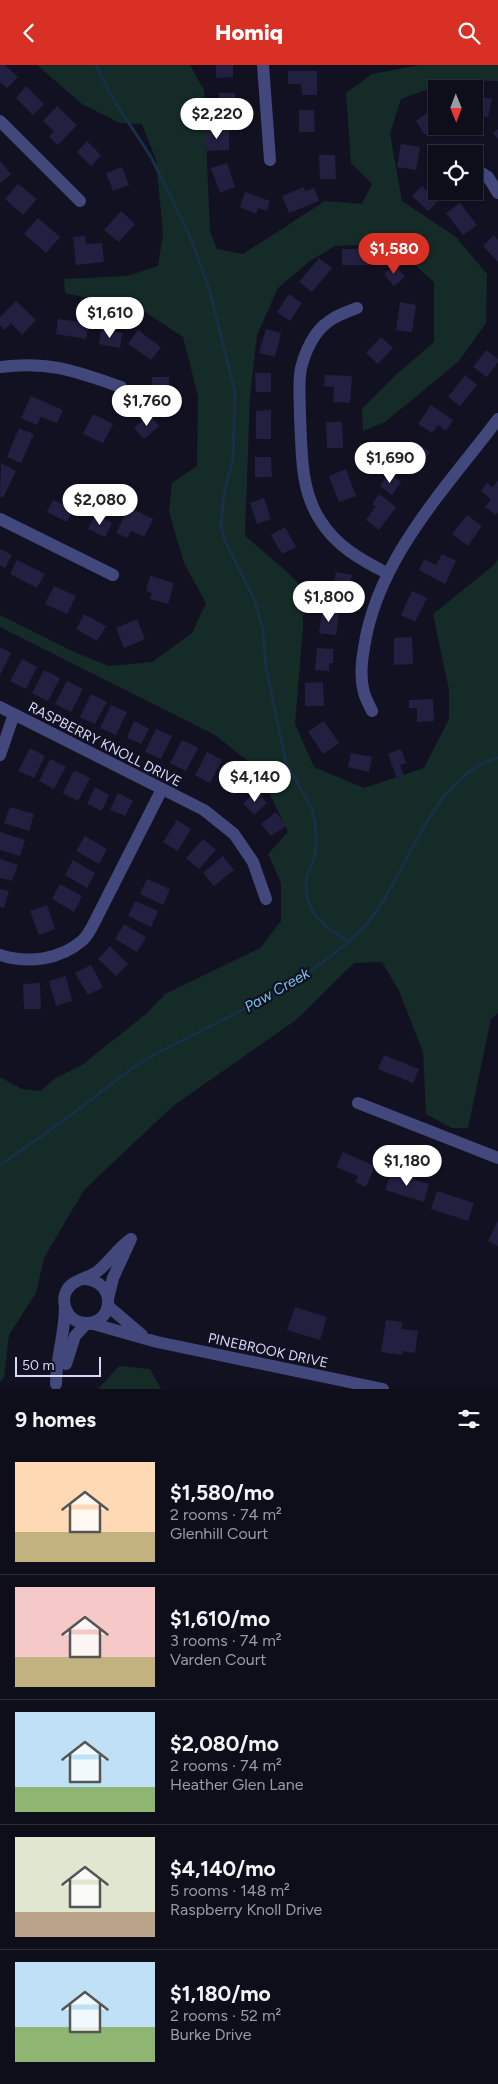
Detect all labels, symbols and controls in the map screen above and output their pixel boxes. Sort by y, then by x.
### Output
icon: back [15,19,43,47]
text: Homiq [215,19,283,46]
icon: search [455,19,483,47]
north arrow [428,80,482,135]
map controls [428,80,483,200]
pin: $2,220 [176,97,258,140]
text: $2,220 [191,104,243,123]
button: locate [428,145,483,200]
pin: $1,580 [353,233,435,275]
text: $1,580 [369,239,419,258]
pin: $1,610 [69,297,151,339]
text: $1,610 [87,303,133,322]
pin: $1,760 [106,385,188,427]
text: $1,760 [123,391,171,410]
pin: $1,690 [349,441,431,484]
text: $1,690 [366,448,414,467]
pin: $2,080 [59,483,141,526]
text: $2,080 [74,490,126,509]
pin: $1,800 [288,581,370,623]
text: $1,800 [304,587,354,606]
street label: RASPBERRY KNOLL DRIVE [25,698,184,791]
pin: $4,140 [214,761,296,803]
text: $4,140 [230,767,280,786]
water label: Paw Creek [241,964,313,1016]
pin: $1,180 [366,1145,448,1187]
text: $1,180 [384,1151,430,1170]
street label: PINEBROOK DRIVE [206,1329,329,1372]
scale bar [15,1354,101,1377]
text: 50 m [22,1357,54,1374]
icon: filters [455,1405,483,1433]
text: 9 homes [15,1407,96,1432]
text: $1,580/mo [170,1480,274,1505]
icon: home [55,1482,115,1542]
text: 2 rooms · 74 m² [170,1505,282,1524]
text: Glenhill Court [170,1524,268,1543]
text: $1,610/mo [170,1606,270,1631]
icon: home [55,1607,115,1667]
text: 3 rooms · 74 m² [170,1631,282,1650]
text: Varden Court [170,1650,266,1669]
text: $2,080/mo [170,1731,279,1756]
icon: home [55,1732,115,1792]
text: 2 rooms · 74 m² [170,1756,282,1775]
text: Heather Glen Lane [170,1775,303,1794]
text: $4,140/mo [170,1856,276,1881]
icon: home [55,1857,115,1917]
text: 5 rooms · 148 m² [170,1881,290,1900]
text: Raspberry Knoll Drive [170,1900,322,1919]
text: $1,180/mo [170,1981,271,2006]
icon: home [55,1982,115,2042]
text: 2 rooms · 52 m² [170,2006,281,2025]
text: Burke Drive [170,2025,251,2044]

